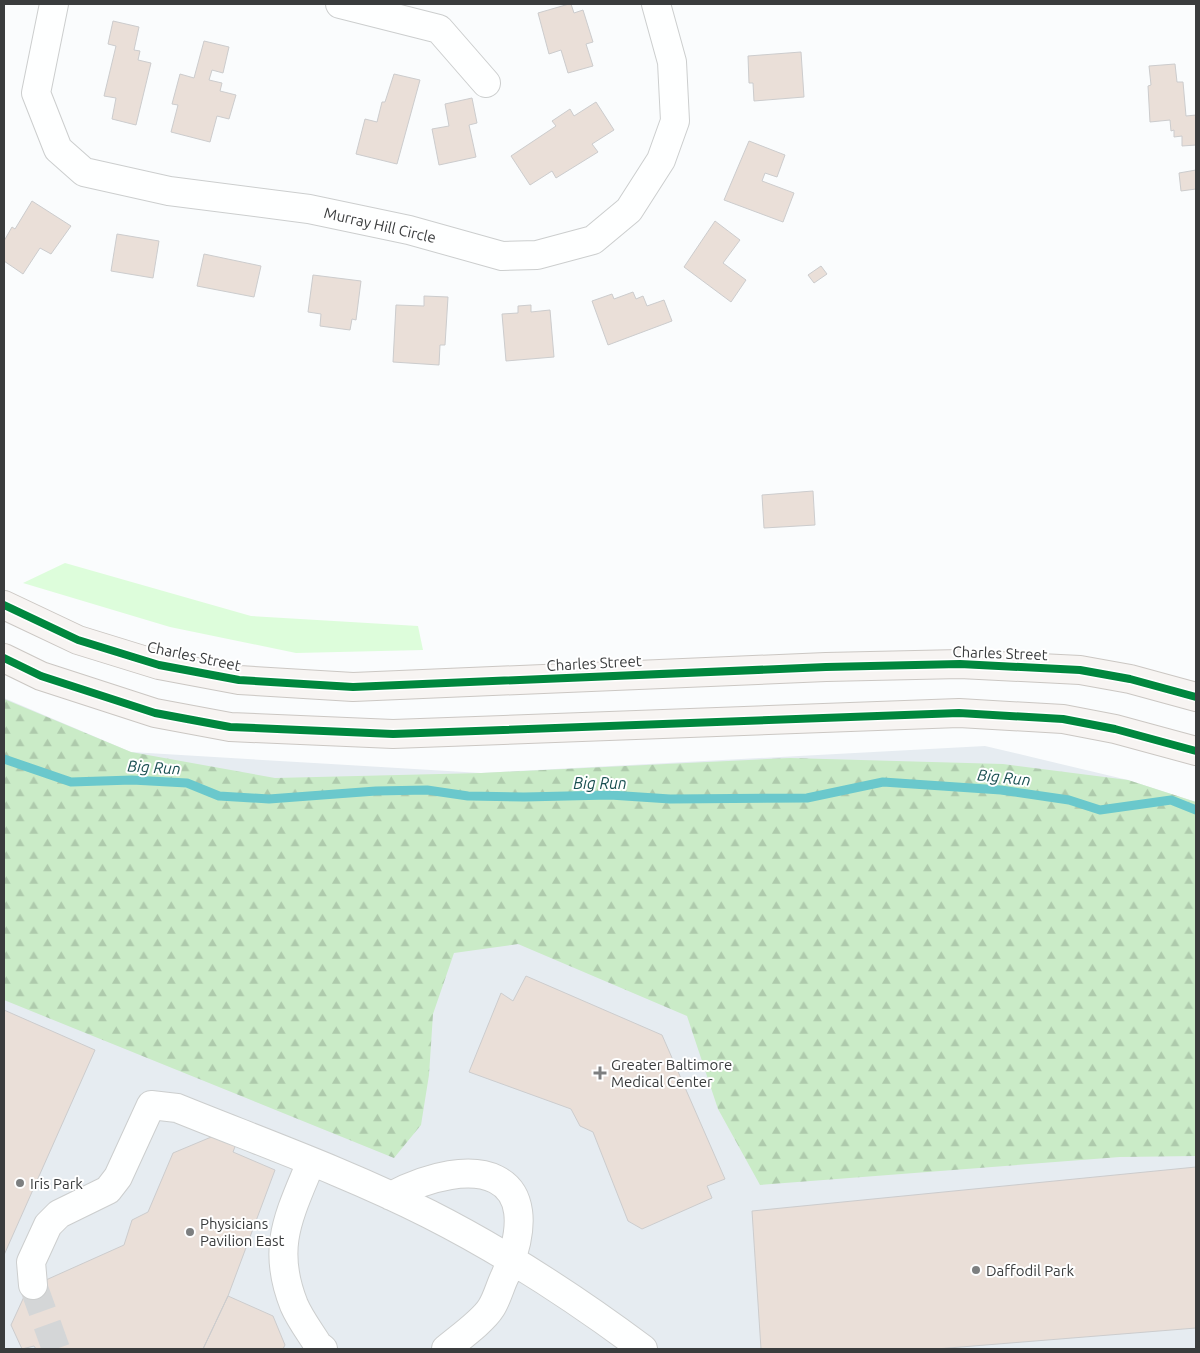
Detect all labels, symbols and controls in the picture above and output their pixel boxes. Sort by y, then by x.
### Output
street label: Murray Hill Circle [322,204,438,246]
street label: Charles Street [146,638,242,674]
street label: Charles Street [952,643,1048,663]
street label: Charles Street [546,652,642,674]
water label: Big Run [127,757,181,777]
water label: Big Run [976,765,1032,789]
water label: Big Run [573,774,627,792]
place label: Greater Baltimore Medical Center [611,1056,732,1090]
marker: Greater Baltimore Medical Center [593,1066,607,1080]
place label: Iris Park [30,1175,83,1192]
marker: Iris Park [14,1177,26,1189]
place label: Physicians Pavilion East [200,1215,284,1249]
marker: Physicians Pavilion East [184,1226,196,1238]
place label: Daffodil Park [986,1262,1075,1279]
marker: Daffodil Park [970,1264,982,1276]

